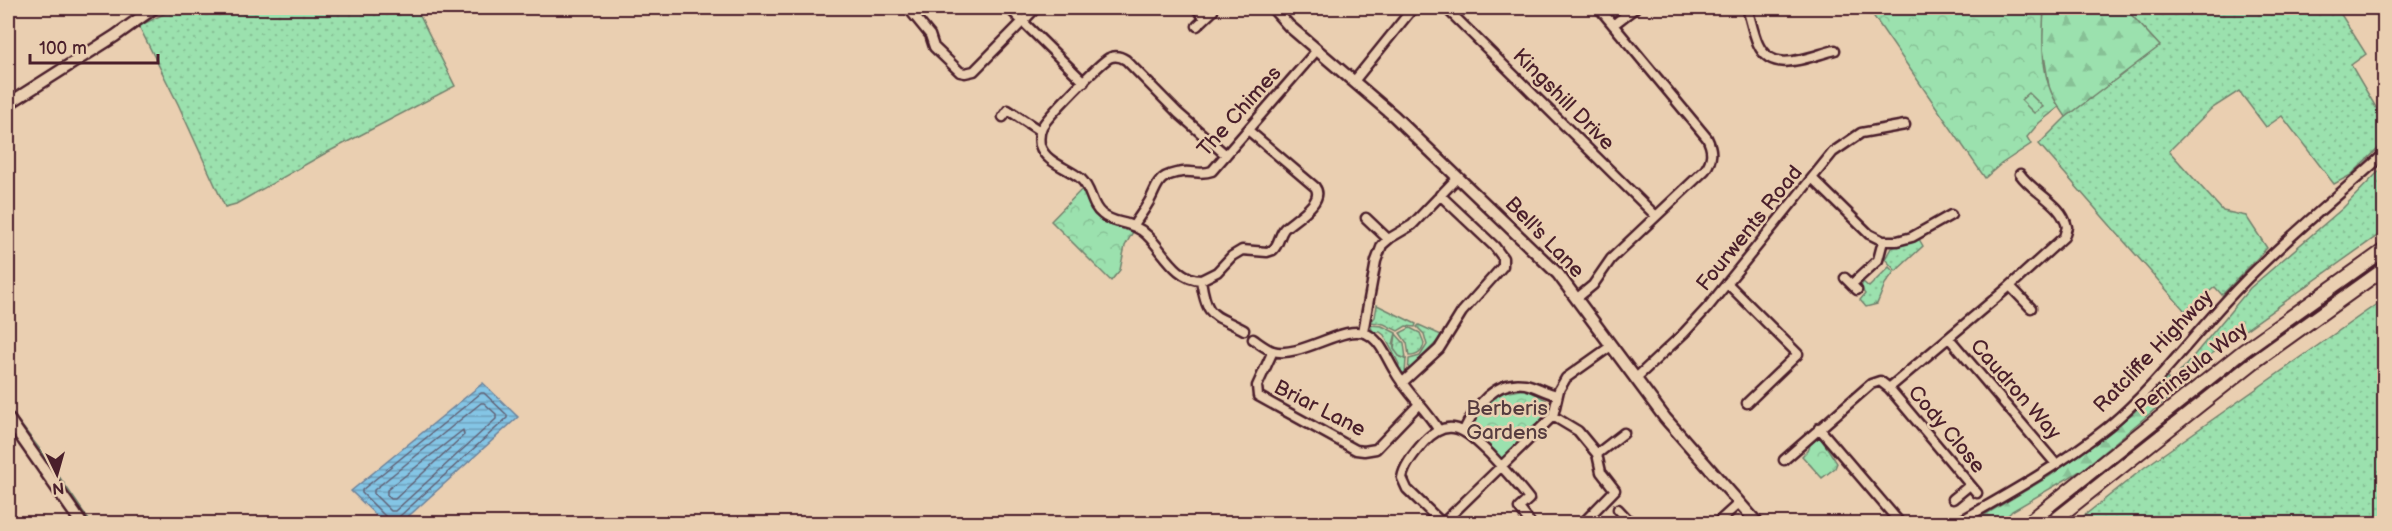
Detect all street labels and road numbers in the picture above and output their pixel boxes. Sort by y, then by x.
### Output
street label: Kingshill Drive [1508,43,1620,155]
street label: The Chimes [1192,61,1287,162]
street label: Fourwents Road [1691,161,1808,296]
street label: Bell's Lane [1500,192,1589,283]
street label: Ratcliffe Highway [2088,284,2219,418]
street label: Peninsula Way [2130,316,2253,420]
street label: Caudron Way [1965,334,2067,445]
street label: Briar Lane [1270,375,1370,442]
street label: Cody Close [1903,380,1991,478]

